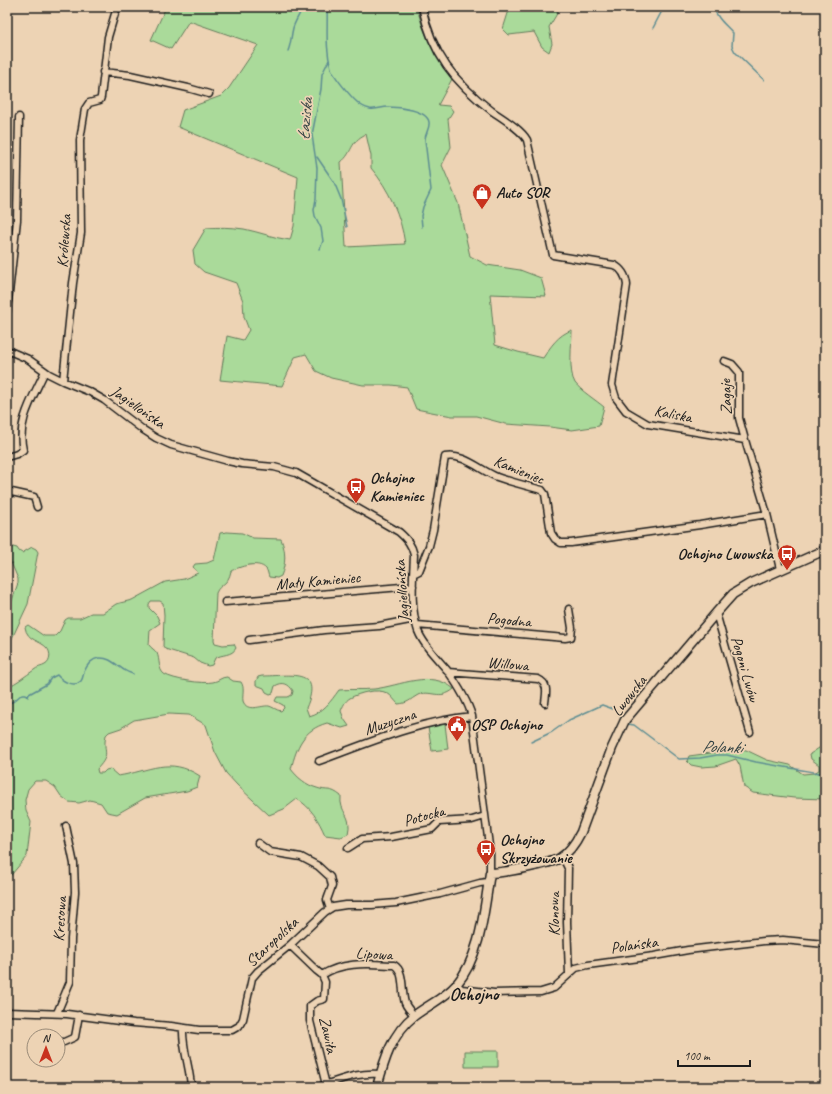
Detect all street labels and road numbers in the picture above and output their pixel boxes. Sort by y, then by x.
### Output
street label: Królewska [52,212,76,268]
street label: Zagaje [715,377,737,415]
street label: Jagiellońska [106,380,170,434]
street label: Kaliska [653,401,695,428]
street label: Kamieniec [491,451,548,490]
street label: Jagiellońska [390,558,414,624]
street label: Mały Kamieniec [275,567,362,595]
street label: Pogodna [486,608,533,632]
street label: Pogoni Lwów [726,634,764,706]
street label: Willowa [487,652,531,676]
street label: Lwowska [607,670,652,720]
street label: Muzyczna [362,704,420,740]
street label: Potocka [401,801,448,831]
street label: Klonowa [544,890,564,936]
street label: Kresowa [48,894,72,942]
street label: Staropolska [242,912,303,971]
street label: Polańska [609,932,660,958]
street label: Lipowa [355,943,394,965]
street label: Zawiła [314,1015,342,1056]

